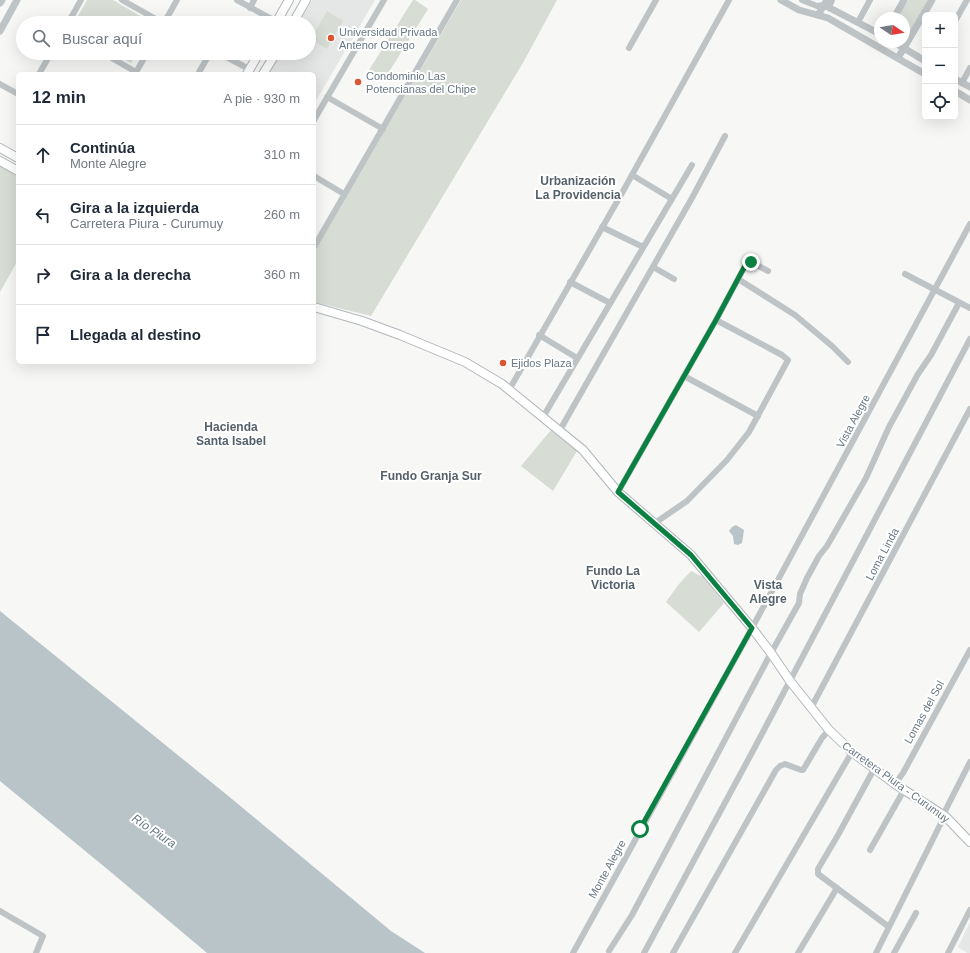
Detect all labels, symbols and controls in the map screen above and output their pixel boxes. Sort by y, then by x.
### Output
north arrow [874,12,910,48]
map controls [922,12,958,120]
button: + [922,12,958,48]
search box [16,16,316,60]
place label: Universidad Privada Antenor Orrego [339,26,438,51]
icon: search [30,27,52,49]
text: Buscar aquí [62,30,142,47]
marker: Universidad Privada Antenor Orrego [326,33,336,43]
button: − [922,48,958,84]
place label: Condominio Las Potencianas del Chipe [366,70,476,95]
marker: Condominio Las Potencianas del Chipe [353,77,363,87]
button: locate [922,84,958,120]
text: 12 min [32,88,86,107]
text: A pie · 930 m [223,91,300,106]
text: Continúa [70,139,135,156]
icon: ahead [32,144,54,166]
text: 310 m [264,147,300,162]
text: Monte Alegre [70,156,147,171]
district label: Urbanización La Providencia [535,174,621,202]
text: Gira a la izquierda [70,199,199,216]
icon: left [32,204,54,226]
text: 260 m [264,207,300,222]
text: Carretera Piura - Curumuy [70,216,223,231]
route end [742,253,760,271]
icon: right [32,264,54,286]
text: Gira a la derecha [70,266,191,283]
text: 360 m [264,267,300,282]
icon: arrive [32,324,54,346]
text: Llegada al destino [70,326,201,343]
place label: Ejidos Plaza [511,357,572,369]
marker: Ejidos Plaza [498,358,508,368]
street label: Vista Alegre [834,392,872,450]
district label: Hacienda Santa Isabel [196,420,266,448]
district label: Fundo Granja Sur [380,469,482,483]
street label: Loma Linda [863,525,901,582]
district label: Fundo La Victoria [586,564,640,592]
district label: Vista Alegre [749,578,787,606]
street label: Lomas del Sol [902,679,946,745]
street label: Carretera Piura - Curumuy [840,739,952,825]
water label: Río Piura [129,811,179,851]
route start [631,820,649,838]
street label: Monte Alegre [586,838,628,900]

